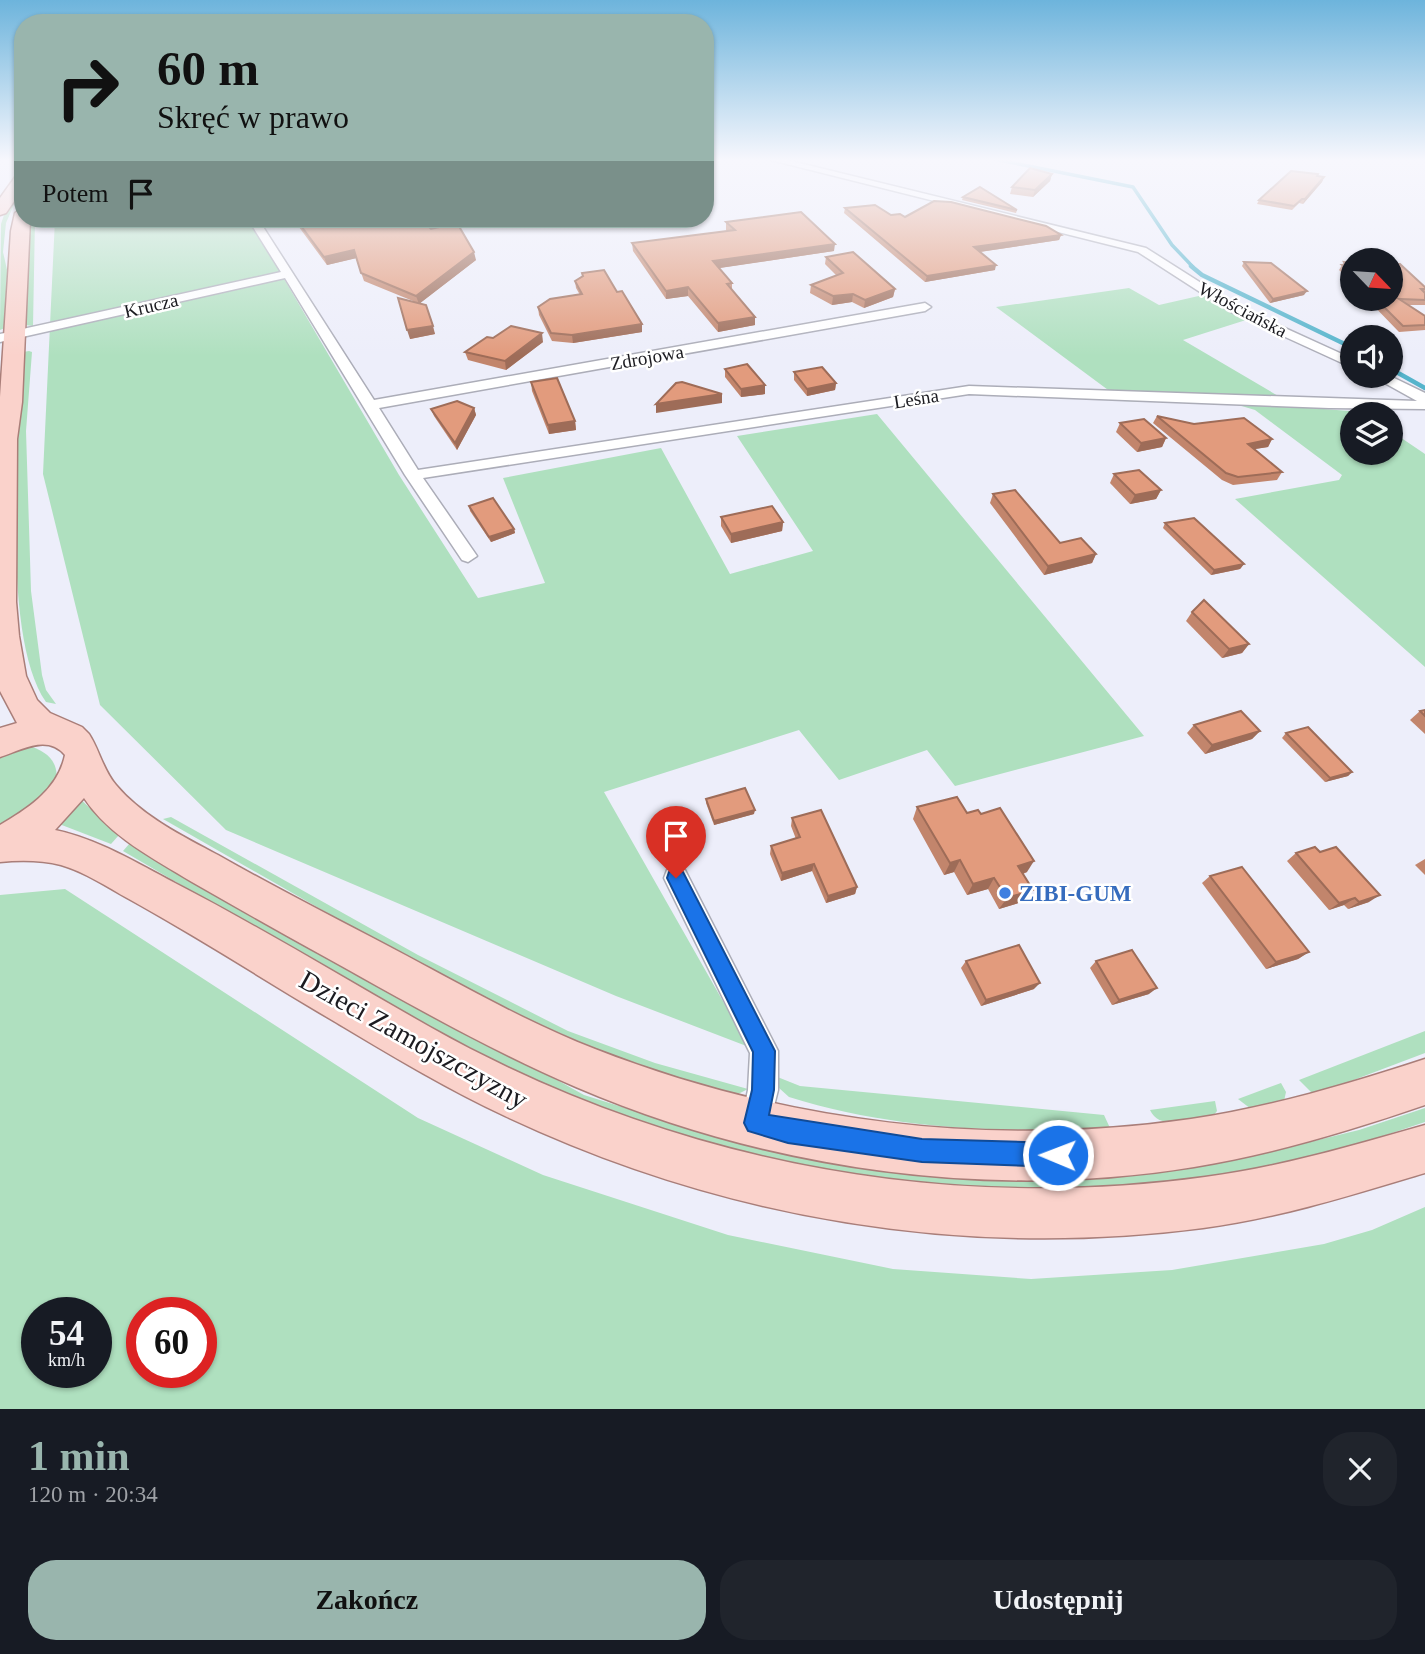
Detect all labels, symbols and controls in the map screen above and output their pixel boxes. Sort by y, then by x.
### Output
text: 60 m [157,41,259,96]
icon: right [42,42,133,133]
text: Skręć w prawo [157,99,349,135]
icon: arrive [122,175,160,213]
text: Potem [42,179,108,208]
north arrow [1340,248,1404,312]
map controls [1340,248,1403,465]
street label: Włościańska [1195,277,1291,342]
street label: Krucza [122,289,181,322]
button: sound [1340,325,1403,388]
street label: Zdrojowa [609,341,686,374]
street label: Leśna [892,384,941,412]
button: layers [1340,402,1403,465]
pin [646,806,706,878]
icon: arrive [657,817,695,855]
place label: ZIBI-GUM [1019,881,1132,906]
marker: ZIBI-GUM [997,885,1013,901]
street label: Dzieci Zamojszczyzny [294,964,533,1115]
position arrow [1021,1118,1095,1192]
speed limit sign: 60 [126,1297,217,1388]
text: 54 [49,1314,84,1353]
text: km/h [48,1350,85,1370]
button: close [1323,1432,1397,1506]
text: 1 min [28,1433,130,1479]
text: 120 m · 20:34 [28,1482,158,1507]
button: Zakończ [28,1560,706,1640]
button: Udostępnij [720,1560,1397,1640]

